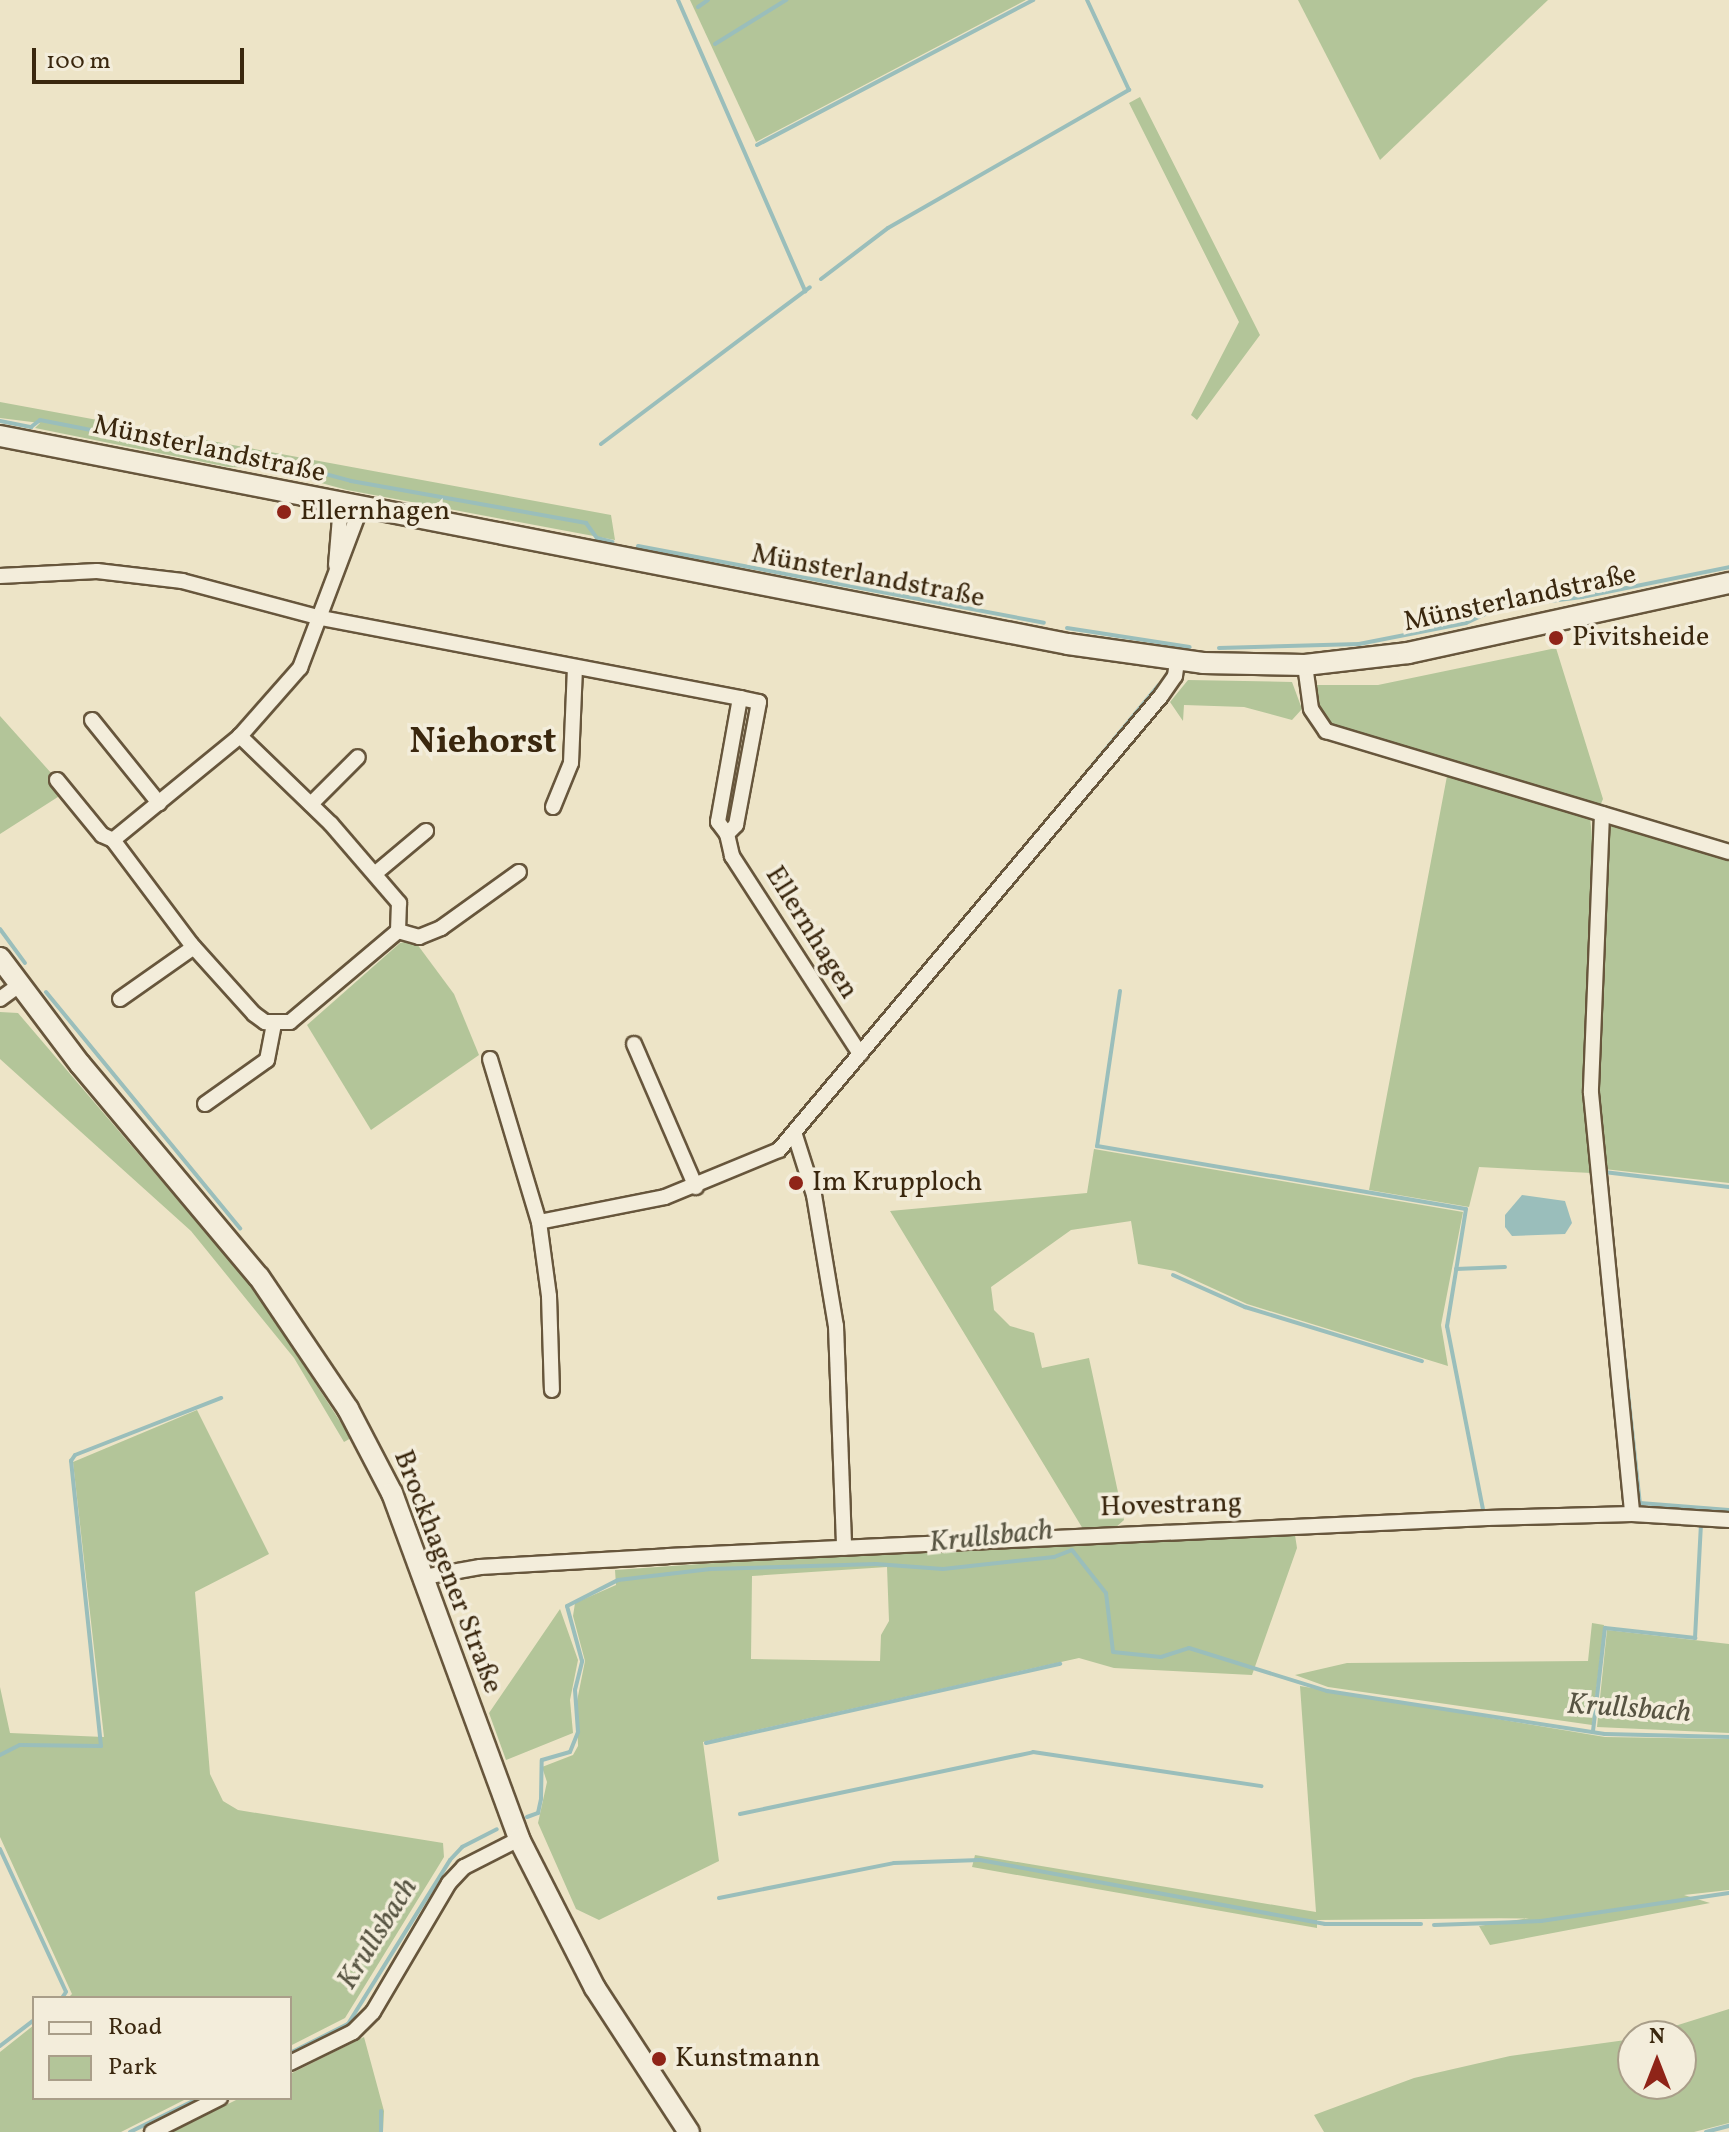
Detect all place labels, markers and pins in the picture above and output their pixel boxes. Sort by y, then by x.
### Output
place label: Ellernhagen [300,495,450,529]
marker: Ellernhagen [275,503,293,521]
place label: Pivitsheide [1572,621,1709,655]
marker: Pivitsheide [1547,629,1565,647]
place label: Im Krupploch [812,1166,982,1200]
marker: Im Krupploch [787,1174,805,1192]
place label: Kunstmann [675,2042,820,2076]
marker: Kunstmann [650,2050,668,2068]

